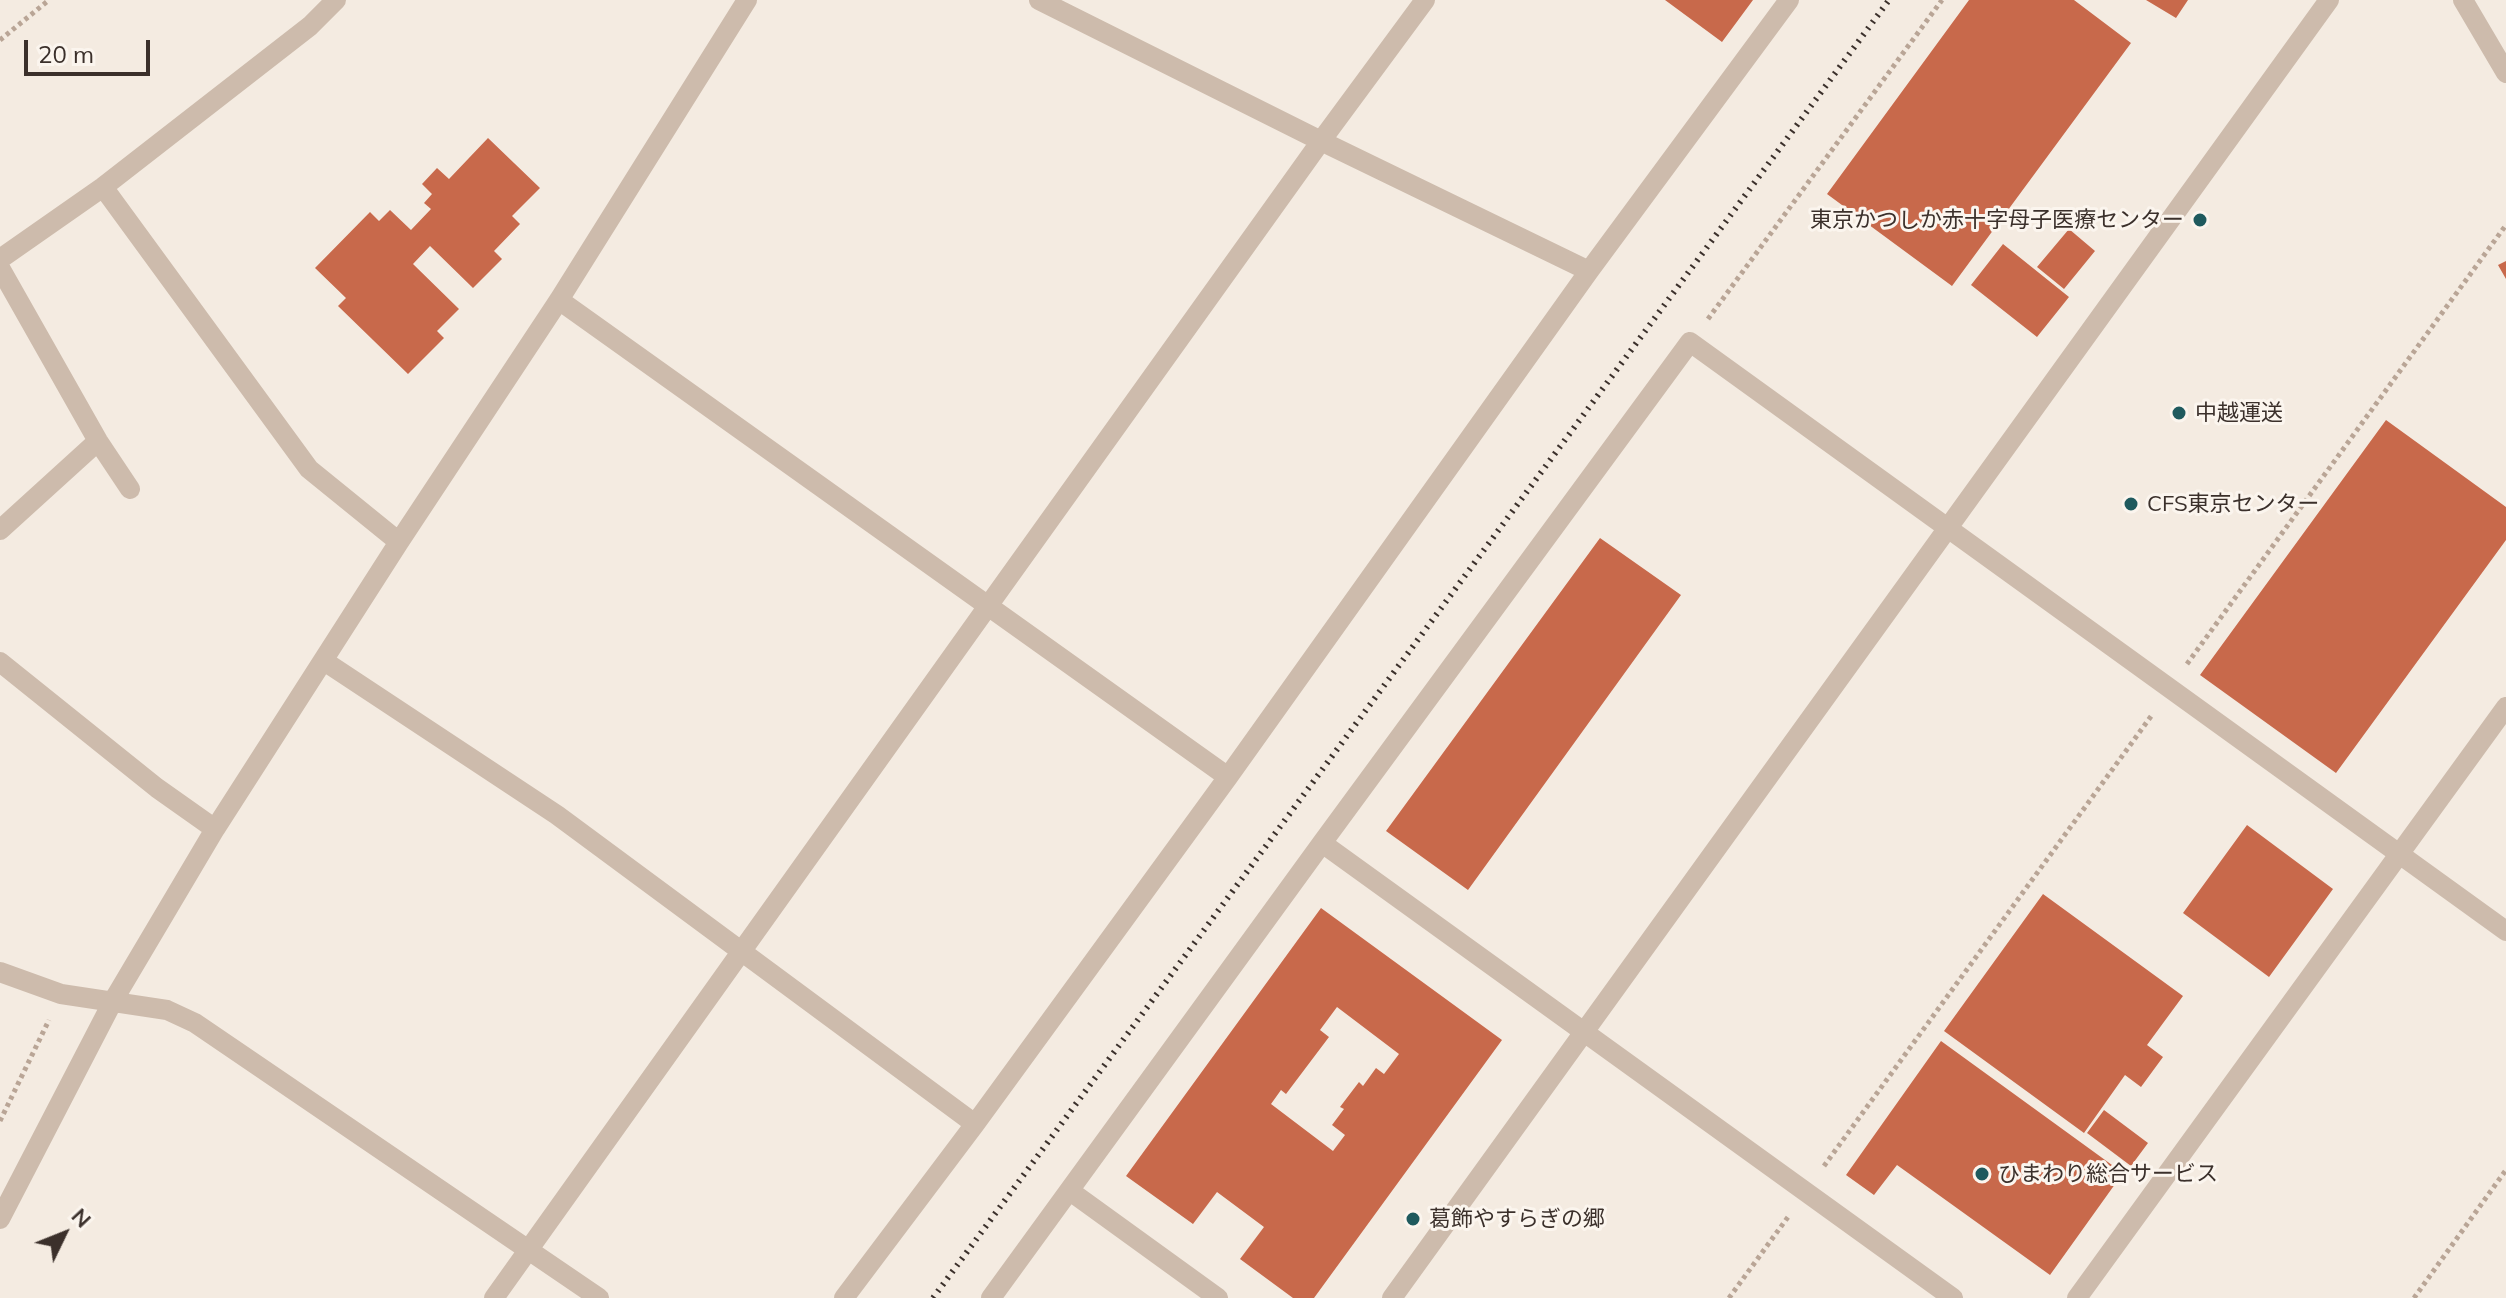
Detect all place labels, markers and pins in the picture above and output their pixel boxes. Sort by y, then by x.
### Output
place label: 東京かつしか赤十字母子医療センター [1810,207,2184,233]
marker: 東京かつしか赤十字母子医療センター [2191,211,2209,229]
place label: 中越運送 [2195,400,2283,426]
marker: 中越運送 [2170,404,2188,422]
place label: CFS東京センター [2147,491,2320,517]
marker: CFS東京センター [2122,495,2140,513]
place label: ひまわり総合サービス [1998,1161,2218,1187]
marker: ひまわり総合サービス [1973,1165,1991,1183]
place label: 葛飾やすらぎの郷 [1429,1206,1605,1232]
marker: 葛飾やすらぎの郷 [1404,1210,1422,1228]

